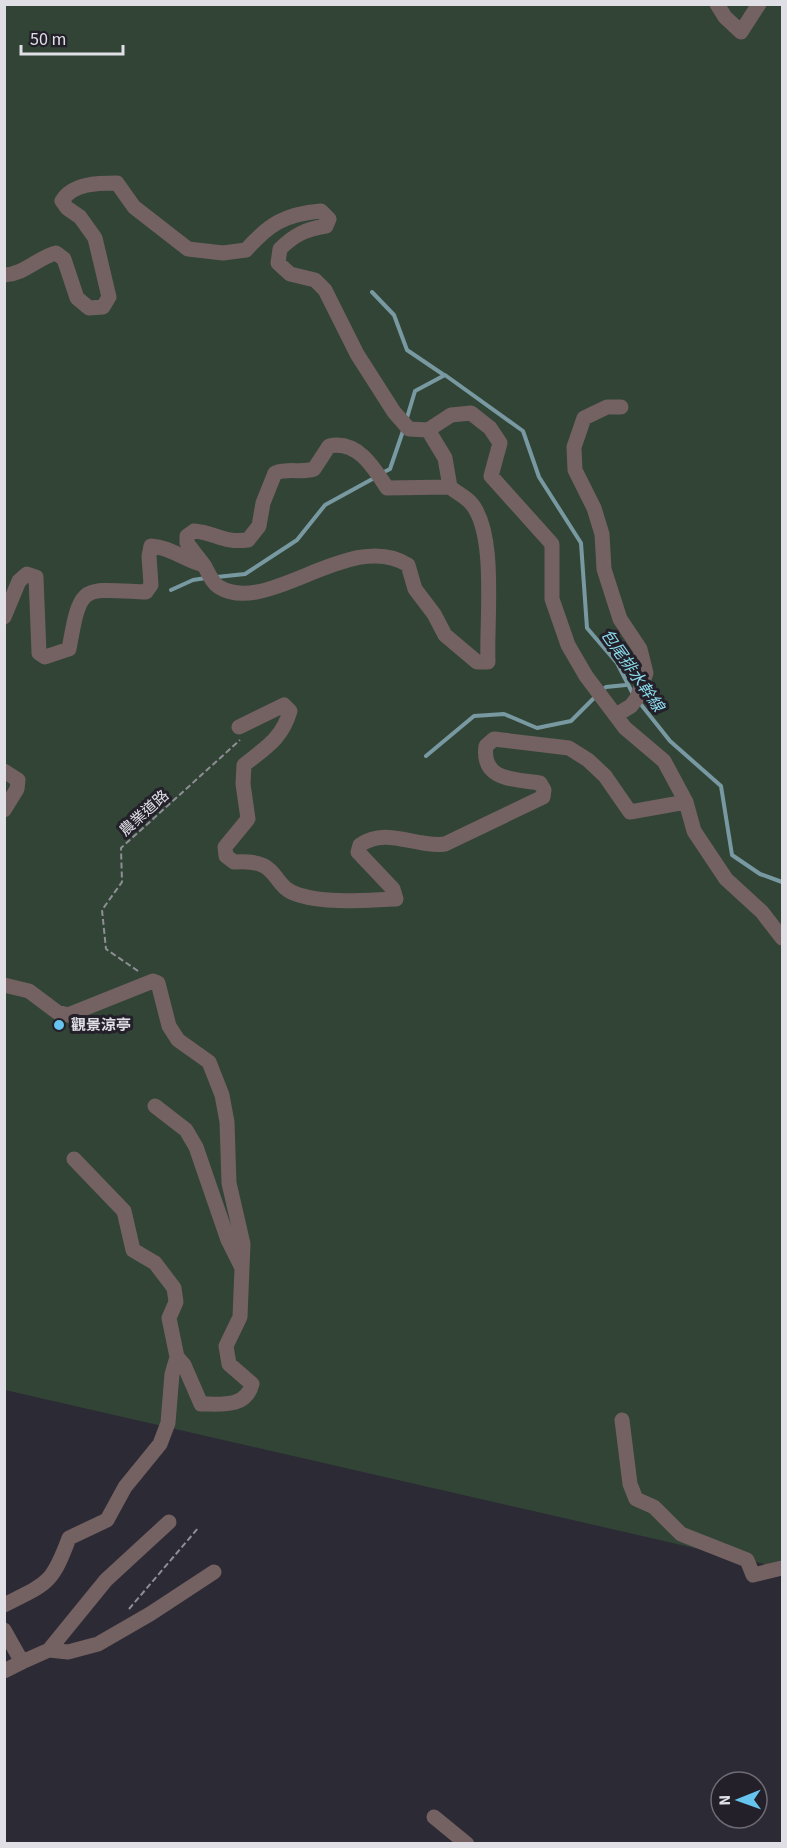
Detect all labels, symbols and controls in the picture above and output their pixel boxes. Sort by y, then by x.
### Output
scale bar [21,18,123,56]
text: 50 m [30,27,66,52]
water label: 包尾排水幹線 [596,625,670,718]
street label: 農業道路 [115,785,174,841]
place label: 觀景涼亭 [71,1015,131,1036]
marker: 觀景涼亭 [52,1018,66,1032]
north arrow [709,1770,769,1830]
text: N [714,1795,736,1806]

